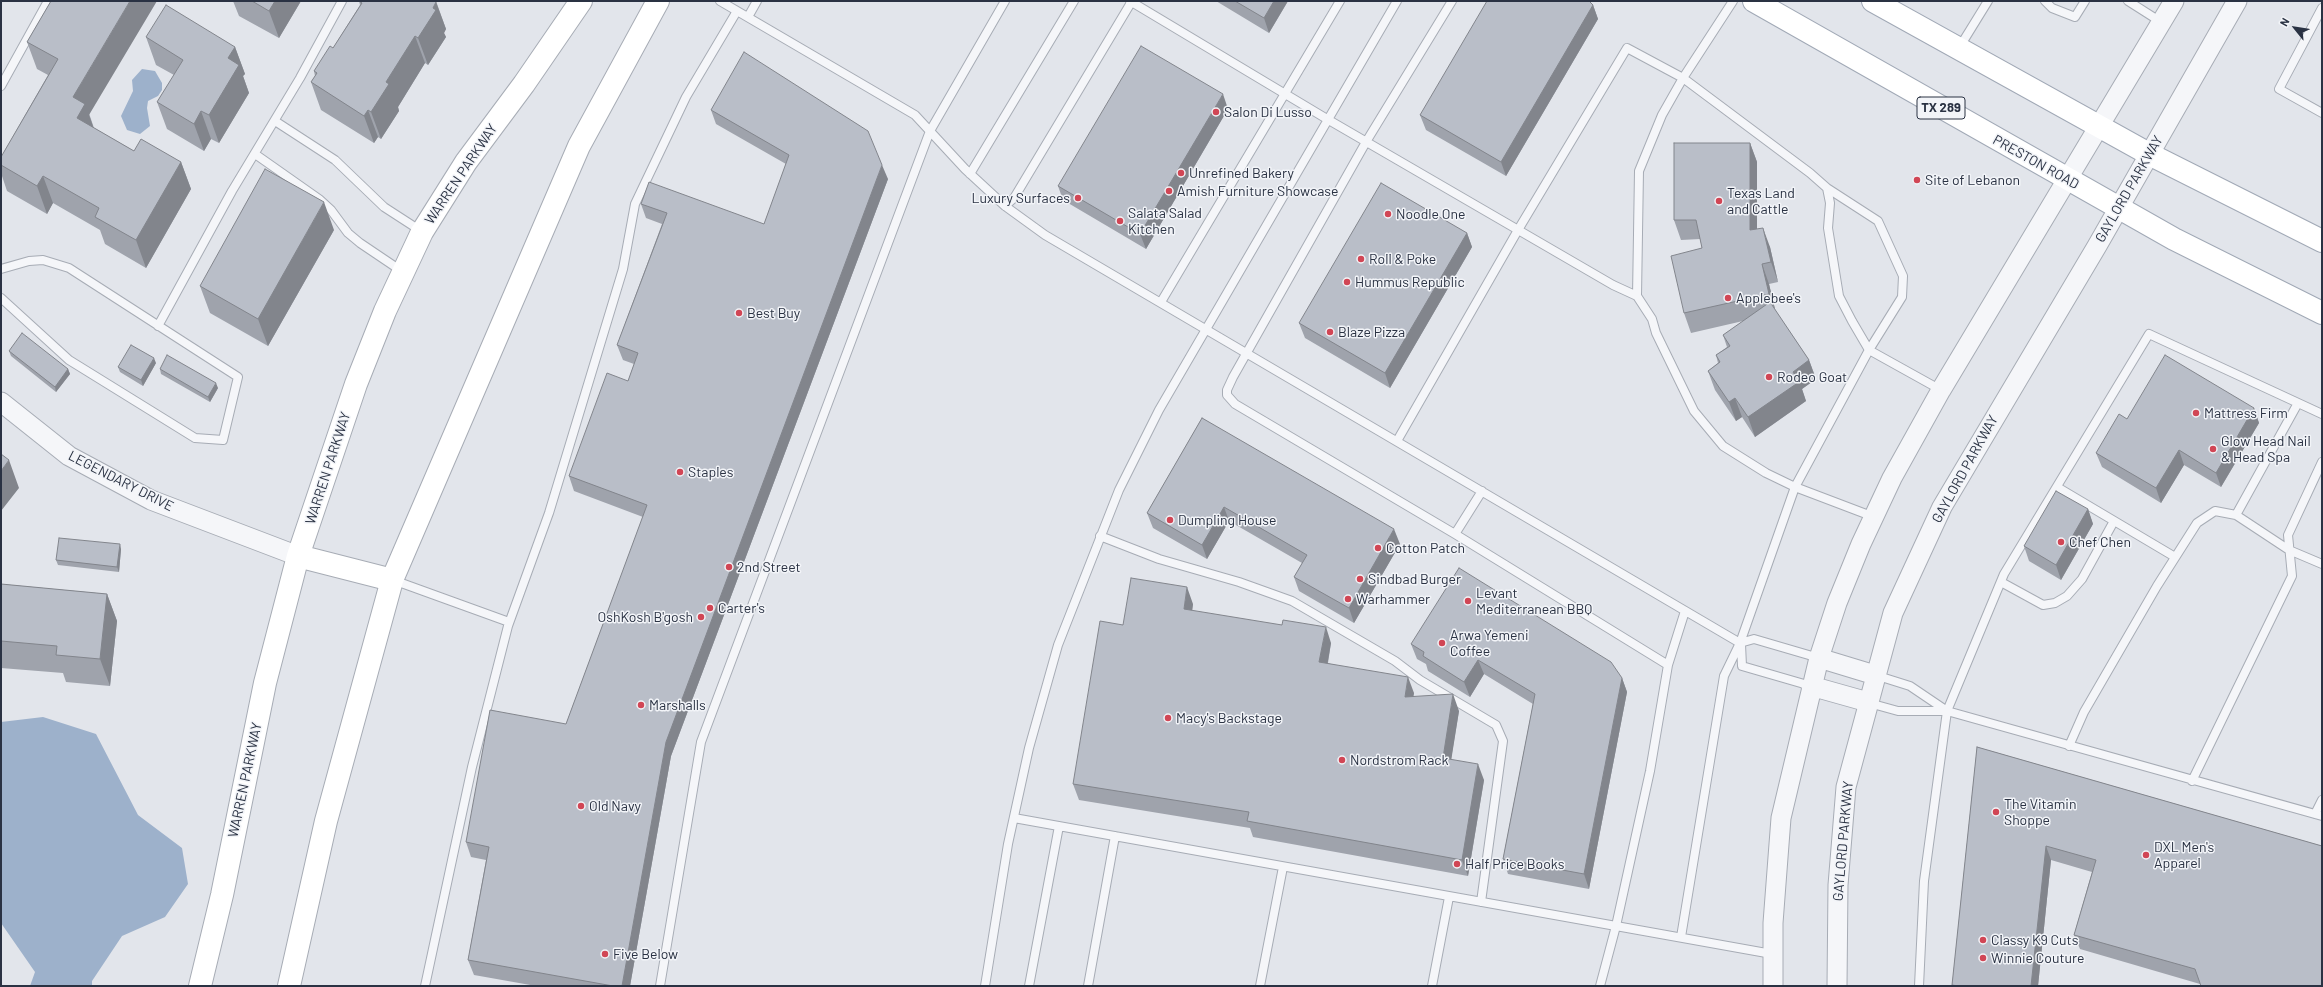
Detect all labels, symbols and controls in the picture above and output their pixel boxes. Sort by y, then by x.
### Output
north arrow [2275,8,2315,48]
text: N [2277,15,2292,28]
road number: TX 289 [1917,97,1965,119]
place label: Salon Di Lusso [1224,104,1312,120]
marker: Salon Di Lusso [1211,107,1221,117]
street label: WARREN PARKWAY [421,121,501,227]
street label: PRESTON ROAD [1990,131,2082,193]
street label: GAYLORD PARKWAY [2092,133,2166,245]
place label: Unrefined Bakery [1189,165,1294,181]
marker: Unrefined Bakery [1176,168,1186,178]
place label: Site of Lebanon [1925,172,2020,188]
marker: Site of Lebanon [1912,175,1922,185]
place label: Amish Furniture Showcase [1177,183,1339,199]
place label: Texas Land and Cattle [1727,185,1795,218]
marker: Amish Furniture Showcase [1164,186,1174,196]
place label: Luxury Surfaces [971,190,1070,206]
marker: Luxury Surfaces [1073,193,1083,203]
marker: Texas Land and Cattle [1714,196,1724,206]
place label: Salata Salad Kitchen [1128,205,1202,238]
place label: Noodle One [1396,206,1465,222]
marker: Noodle One [1383,209,1393,219]
marker: Salata Salad Kitchen [1115,216,1125,226]
place label: Roll & Poke [1369,251,1436,267]
marker: Roll & Poke [1356,254,1366,264]
place label: Hummus Republic [1355,274,1465,290]
marker: Hummus Republic [1342,277,1352,287]
place label: Applebee's [1736,290,1801,306]
marker: Applebee's [1723,293,1733,303]
place label: Best Buy [747,305,800,321]
marker: Best Buy [734,308,744,318]
place label: Blaze Pizza [1338,324,1405,340]
marker: Blaze Pizza [1325,327,1335,337]
place label: Rodeo Goat [1777,369,1847,385]
marker: Rodeo Goat [1764,372,1774,382]
place label: Mattress Firm [2204,405,2288,421]
marker: Mattress Firm [2191,408,2201,418]
street label: WARREN PARKWAY [302,410,354,526]
street label: GAYLORD PARKWAY [1928,412,2002,526]
place label: Glow Head Nail & Head Spa [2221,433,2311,466]
marker: Glow Head Nail & Head Spa [2208,444,2218,454]
street label: LEGENDARY DRIVE [65,447,177,515]
place label: Staples [688,464,733,480]
marker: Staples [675,467,685,477]
place label: Dumpling House [1178,512,1276,528]
marker: Dumpling House [1165,515,1175,525]
place label: Chef Chen [2069,534,2131,550]
marker: Chef Chen [2056,537,2066,547]
place label: Cotton Patch [1386,540,1465,556]
marker: Cotton Patch [1373,543,1383,553]
place label: 2nd Street [737,559,801,575]
marker: 2nd Street [724,562,734,572]
place label: Sindbad Burger [1368,571,1461,587]
marker: Sindbad Burger [1355,574,1365,584]
place label: Levant Mediterranean BBQ [1476,585,1592,618]
place label: Warhammer [1356,591,1430,607]
marker: Warhammer [1343,594,1353,604]
marker: Levant Mediterranean BBQ [1463,596,1473,606]
place label: Carter's [718,600,765,616]
marker: Carter's [705,603,715,613]
place label: OshKosh B'gosh [597,609,693,625]
marker: OshKosh B'gosh [696,612,706,622]
place label: Arwa Yemeni Coffee [1450,627,1528,660]
marker: Arwa Yemeni Coffee [1437,638,1447,648]
place label: Marshalls [649,697,706,713]
marker: Marshalls [636,700,646,710]
place label: Macy's Backstage [1176,710,1282,726]
marker: Macy's Backstage [1163,713,1173,723]
street label: WARREN PARKWAY [225,721,265,839]
place label: Nordstrom Rack [1350,752,1449,768]
marker: Nordstrom Rack [1337,755,1347,765]
street label: GAYLORD PARKWAY [1829,780,1857,902]
place label: The Vitamin Shoppe [2004,796,2076,828]
place label: Old Navy [589,798,641,814]
marker: Old Navy [576,801,586,811]
marker: The Vitamin Shoppe [1991,807,2001,817]
place label: DXL Men's Apparel [2154,839,2214,872]
marker: DXL Men's Apparel [2141,850,2151,860]
place label: Half Price Books [1465,856,1564,872]
marker: Half Price Books [1452,859,1462,869]
place label: Classy K9 Cuts [1991,932,2078,948]
marker: Classy K9 Cuts [1978,935,1988,945]
place label: Five Below [613,946,678,962]
marker: Five Below [600,949,610,959]
place label: Winnie Couture [1991,950,2084,966]
marker: Winnie Couture [1978,953,1988,963]

